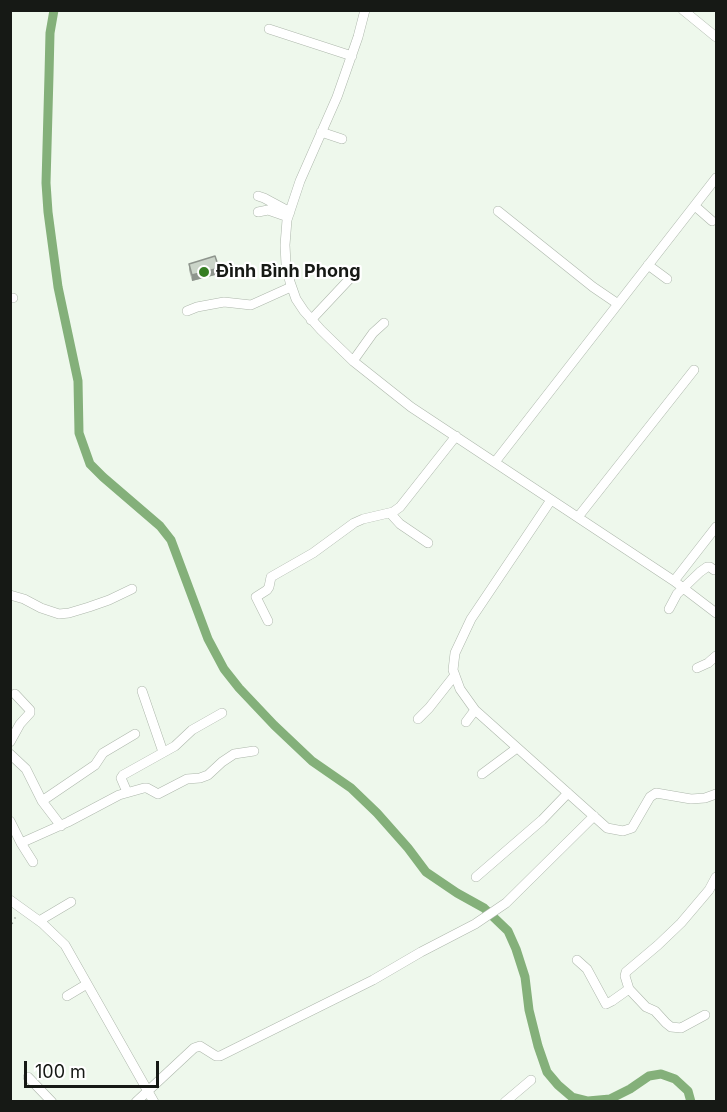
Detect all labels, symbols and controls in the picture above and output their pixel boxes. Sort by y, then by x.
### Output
place label: Đình Bình Phong [216,261,361,283]
marker: Đình Bình Phong [197,265,211,279]
scale bar [27,1049,162,1087]
text: 100 m [35,1061,86,1082]

